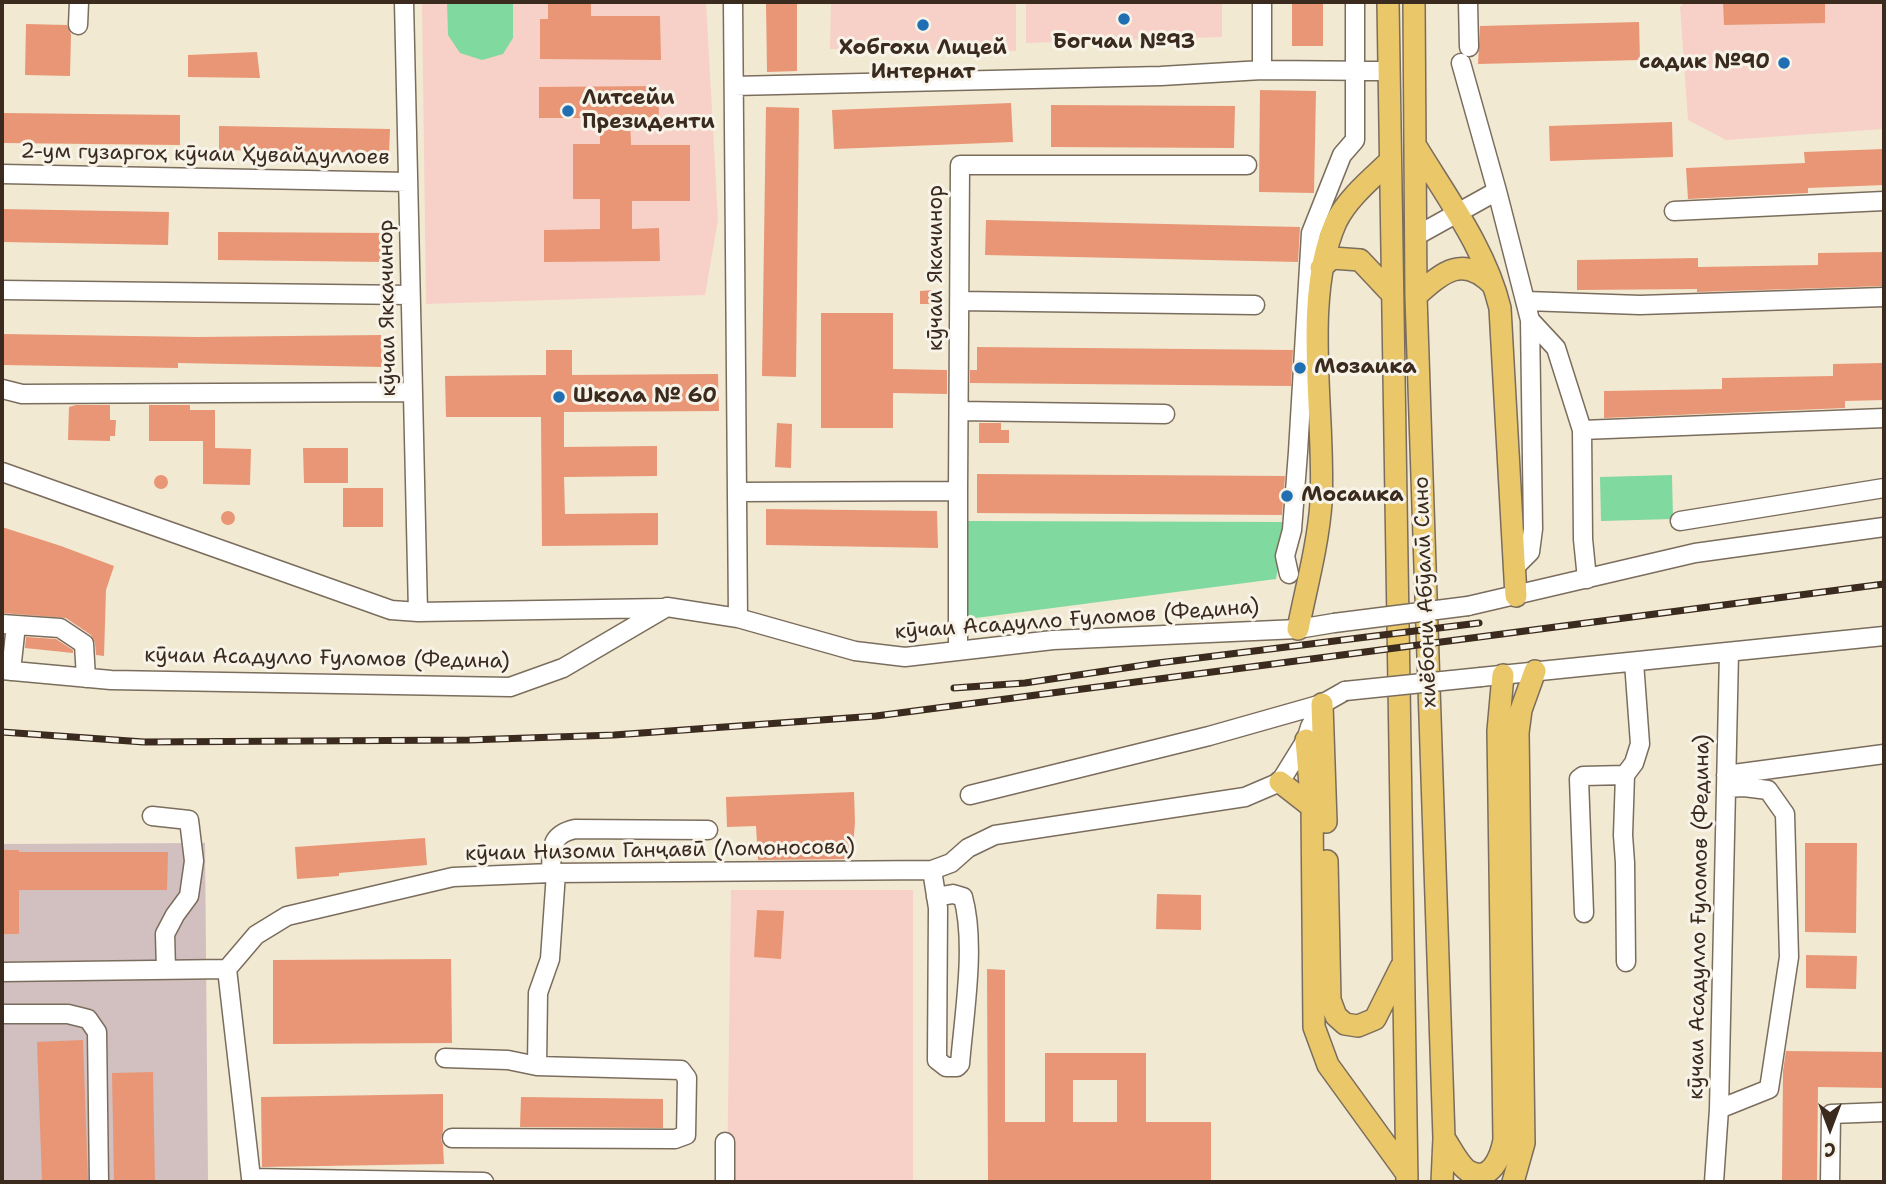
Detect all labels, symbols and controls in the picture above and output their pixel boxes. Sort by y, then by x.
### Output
marker: Богчаи №93 [1116,11,1132,27]
marker: Хобгохи Лицей Интернат [915,17,931,33]
place label: Богчаи №93 [1053,30,1195,56]
place label: Хобгохи Лицей Интернат [839,36,1007,86]
place label: садик №90 [1639,50,1770,76]
marker: садик №90 [1776,55,1792,71]
place label: Литсейи Президенти [582,86,715,136]
marker: Литсейи Президенти [560,103,576,119]
street label: 2-ум гузаргоҳ кӯчаи Ҳувайдуллоев [20,139,390,171]
street label: кӯчаи Якачинор [924,185,950,351]
street label: кӯчаи Яккачинор [374,219,402,397]
place label: Мозаика [1314,355,1417,381]
marker: Мозаика [1292,360,1308,376]
place label: Школа № 60 [573,384,717,410]
marker: Школа № 60 [551,389,567,405]
street label: хиёбони Абӯалӣ Сино [1409,476,1443,708]
place label: Мосаика [1301,483,1403,509]
marker: Мосаика [1279,488,1295,504]
street label: кӯчаи Асадулло Ғуломов (Федина) [894,595,1260,645]
street label: кӯчаи Асадулло Ғуломов (Федина) [144,643,510,675]
street label: кӯчаи Асадулло Ғуломов (Федина) [1684,734,1716,1100]
street label: кӯчаи Низоми Ганҷавӣ (Ломоносова) [465,835,855,867]
north arrow [1795,1093,1865,1163]
text: С [1824,1137,1836,1162]

